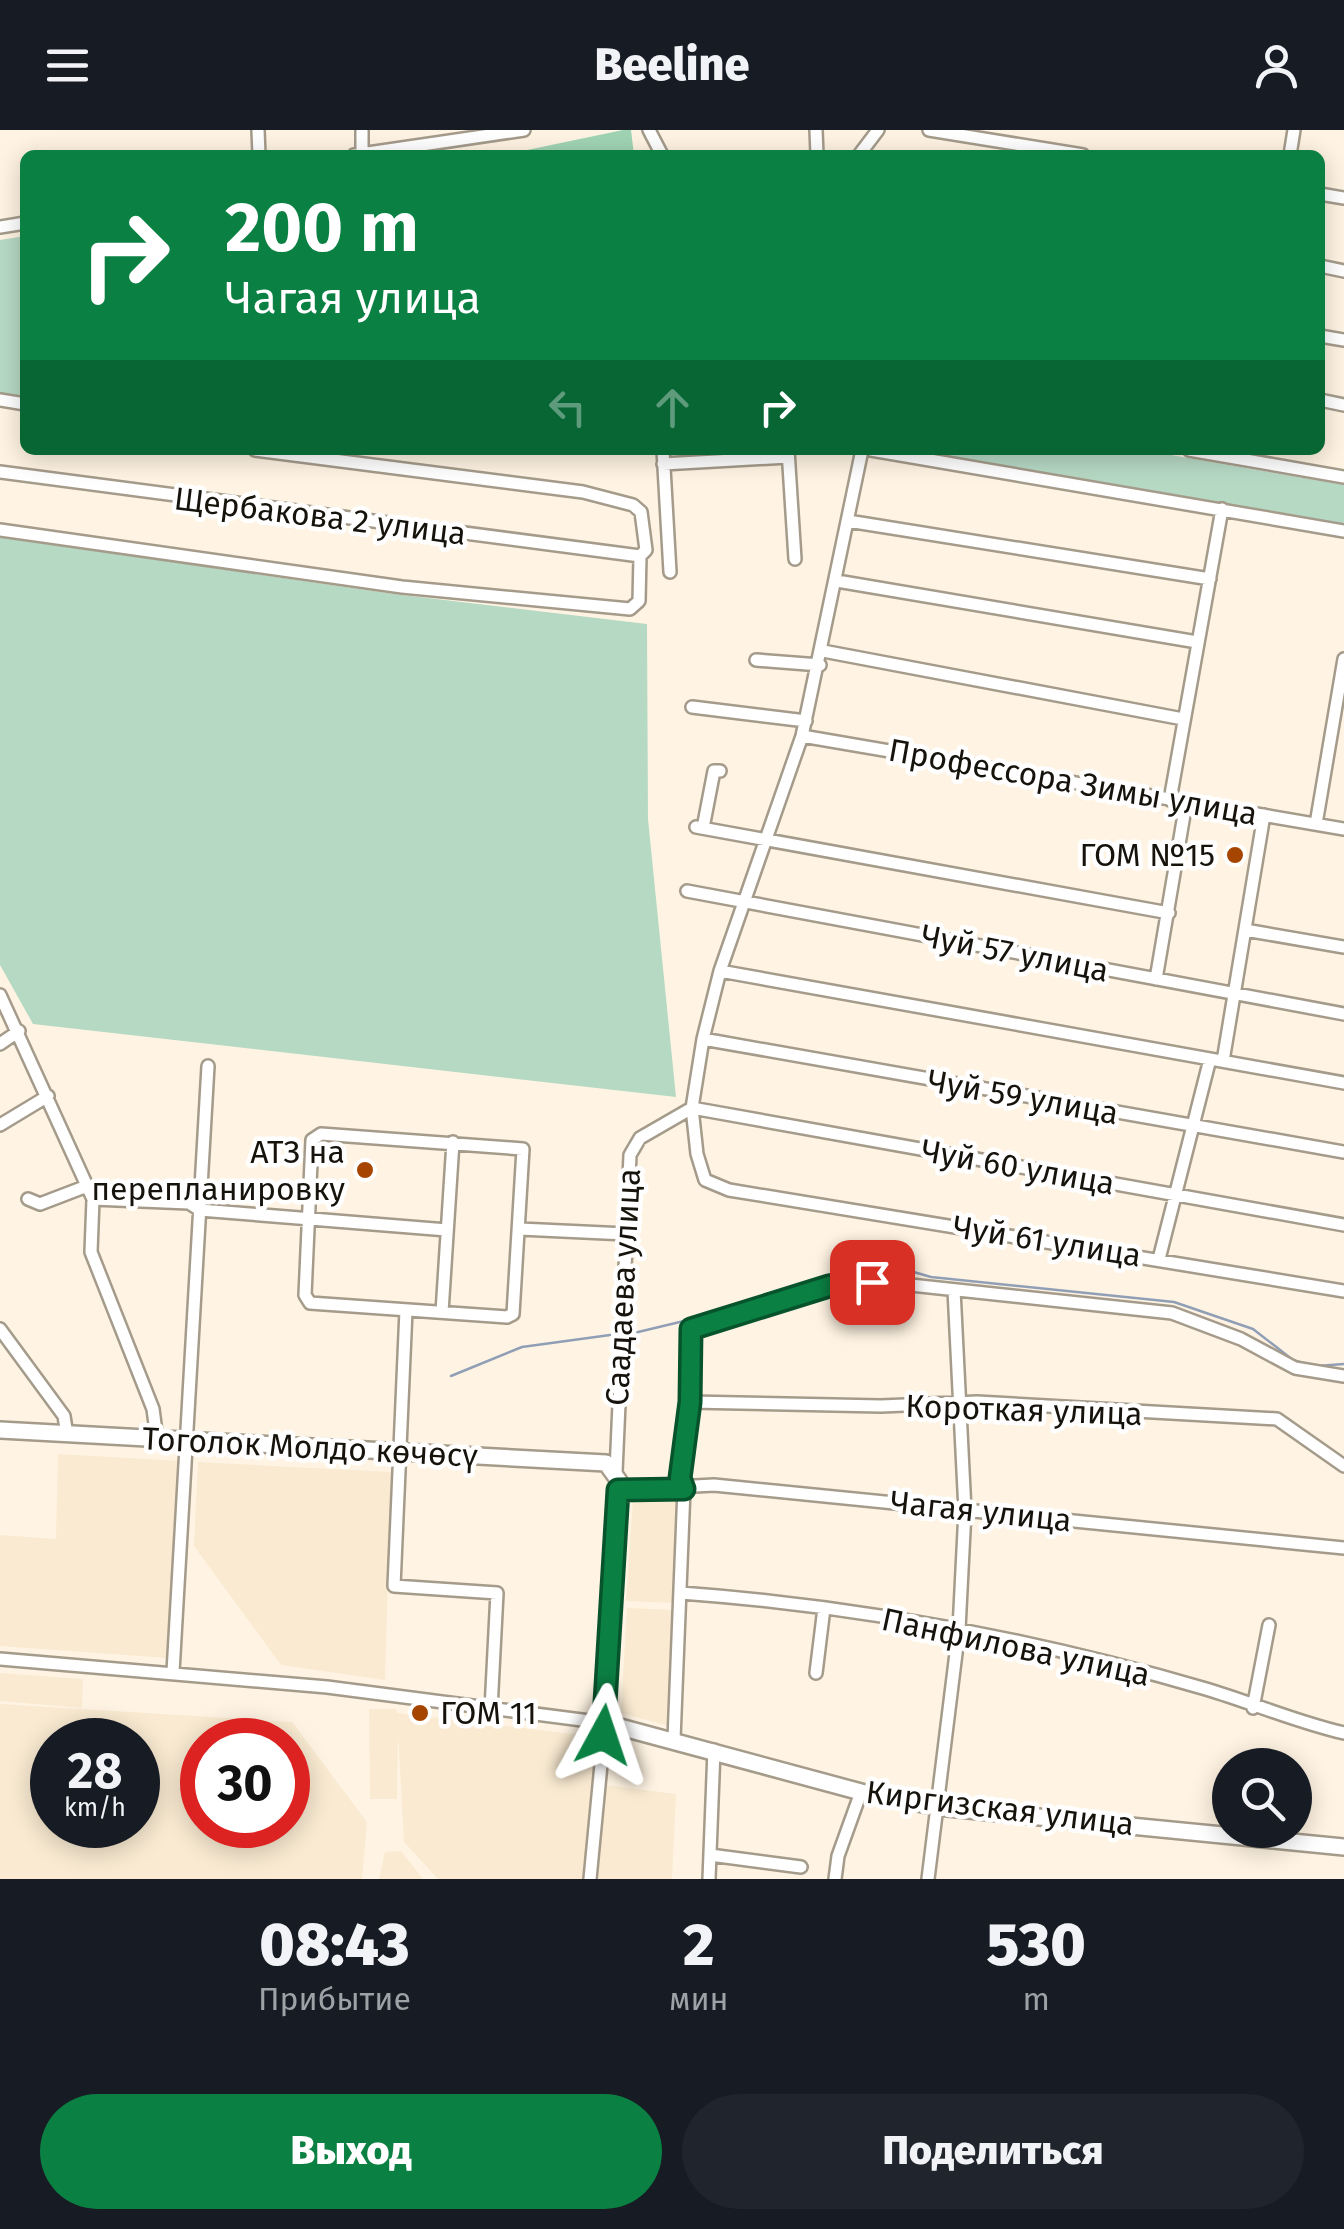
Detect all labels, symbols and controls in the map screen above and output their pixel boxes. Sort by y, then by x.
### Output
icon: menu [40,38,95,93]
text: Beeline [595,38,749,92]
icon: person [1249,38,1304,93]
text: 200 m [225,186,419,270]
icon: right [60,190,190,320]
text: Чагая улица [225,271,481,325]
icon: left [540,380,595,435]
icon: ahead [645,380,700,435]
icon: right [750,380,805,435]
street label: Щербакова 2 улица [172,479,468,553]
street label: Профессора Зимы улица [886,731,1260,833]
place label: ГОМ №15 [1080,836,1215,874]
marker: ГОМ №15 [1224,844,1246,866]
street label: Чуй 57 улица [918,916,1112,990]
street label: Чуй 59 улица [925,1062,1121,1132]
street label: Чуй 60 улица [918,1131,1118,1203]
place label: АТЗ на перепланировку [91,1133,345,1208]
marker: АТЗ на перепланировку [354,1159,376,1181]
street label: Саадаева улица [598,1167,648,1407]
street label: Чуй 61 улица [950,1207,1144,1275]
pin [830,1240,915,1325]
icon: arrive [845,1255,900,1310]
street label: Короткая улица [905,1387,1143,1433]
street label: Тоголок Молдо көчөсү [141,1419,479,1475]
street label: Чагая улица [888,1483,1074,1539]
street label: Панфилова улица [878,1600,1154,1694]
position arrow [551,1683,655,1787]
place label: ГОМ 11 [440,1694,537,1732]
marker: ГОМ 11 [409,1702,431,1724]
speed limit sign: 30 [180,1718,310,1848]
text: 28 [68,1741,122,1801]
map controls [1212,1748,1312,1848]
button: search [1212,1748,1312,1848]
street label: Киргизская улица [864,1773,1136,1843]
text: km/h [64,1793,126,1823]
text: 08:43 [259,1909,410,1981]
text: 2 [683,1909,714,1981]
text: 530 [987,1909,1086,1981]
text: Прибытие [258,1980,411,2018]
text: мин [669,1980,729,2018]
text: m [1023,1980,1050,2018]
button: Выход [40,2094,662,2209]
button: Поделиться [682,2094,1304,2209]

